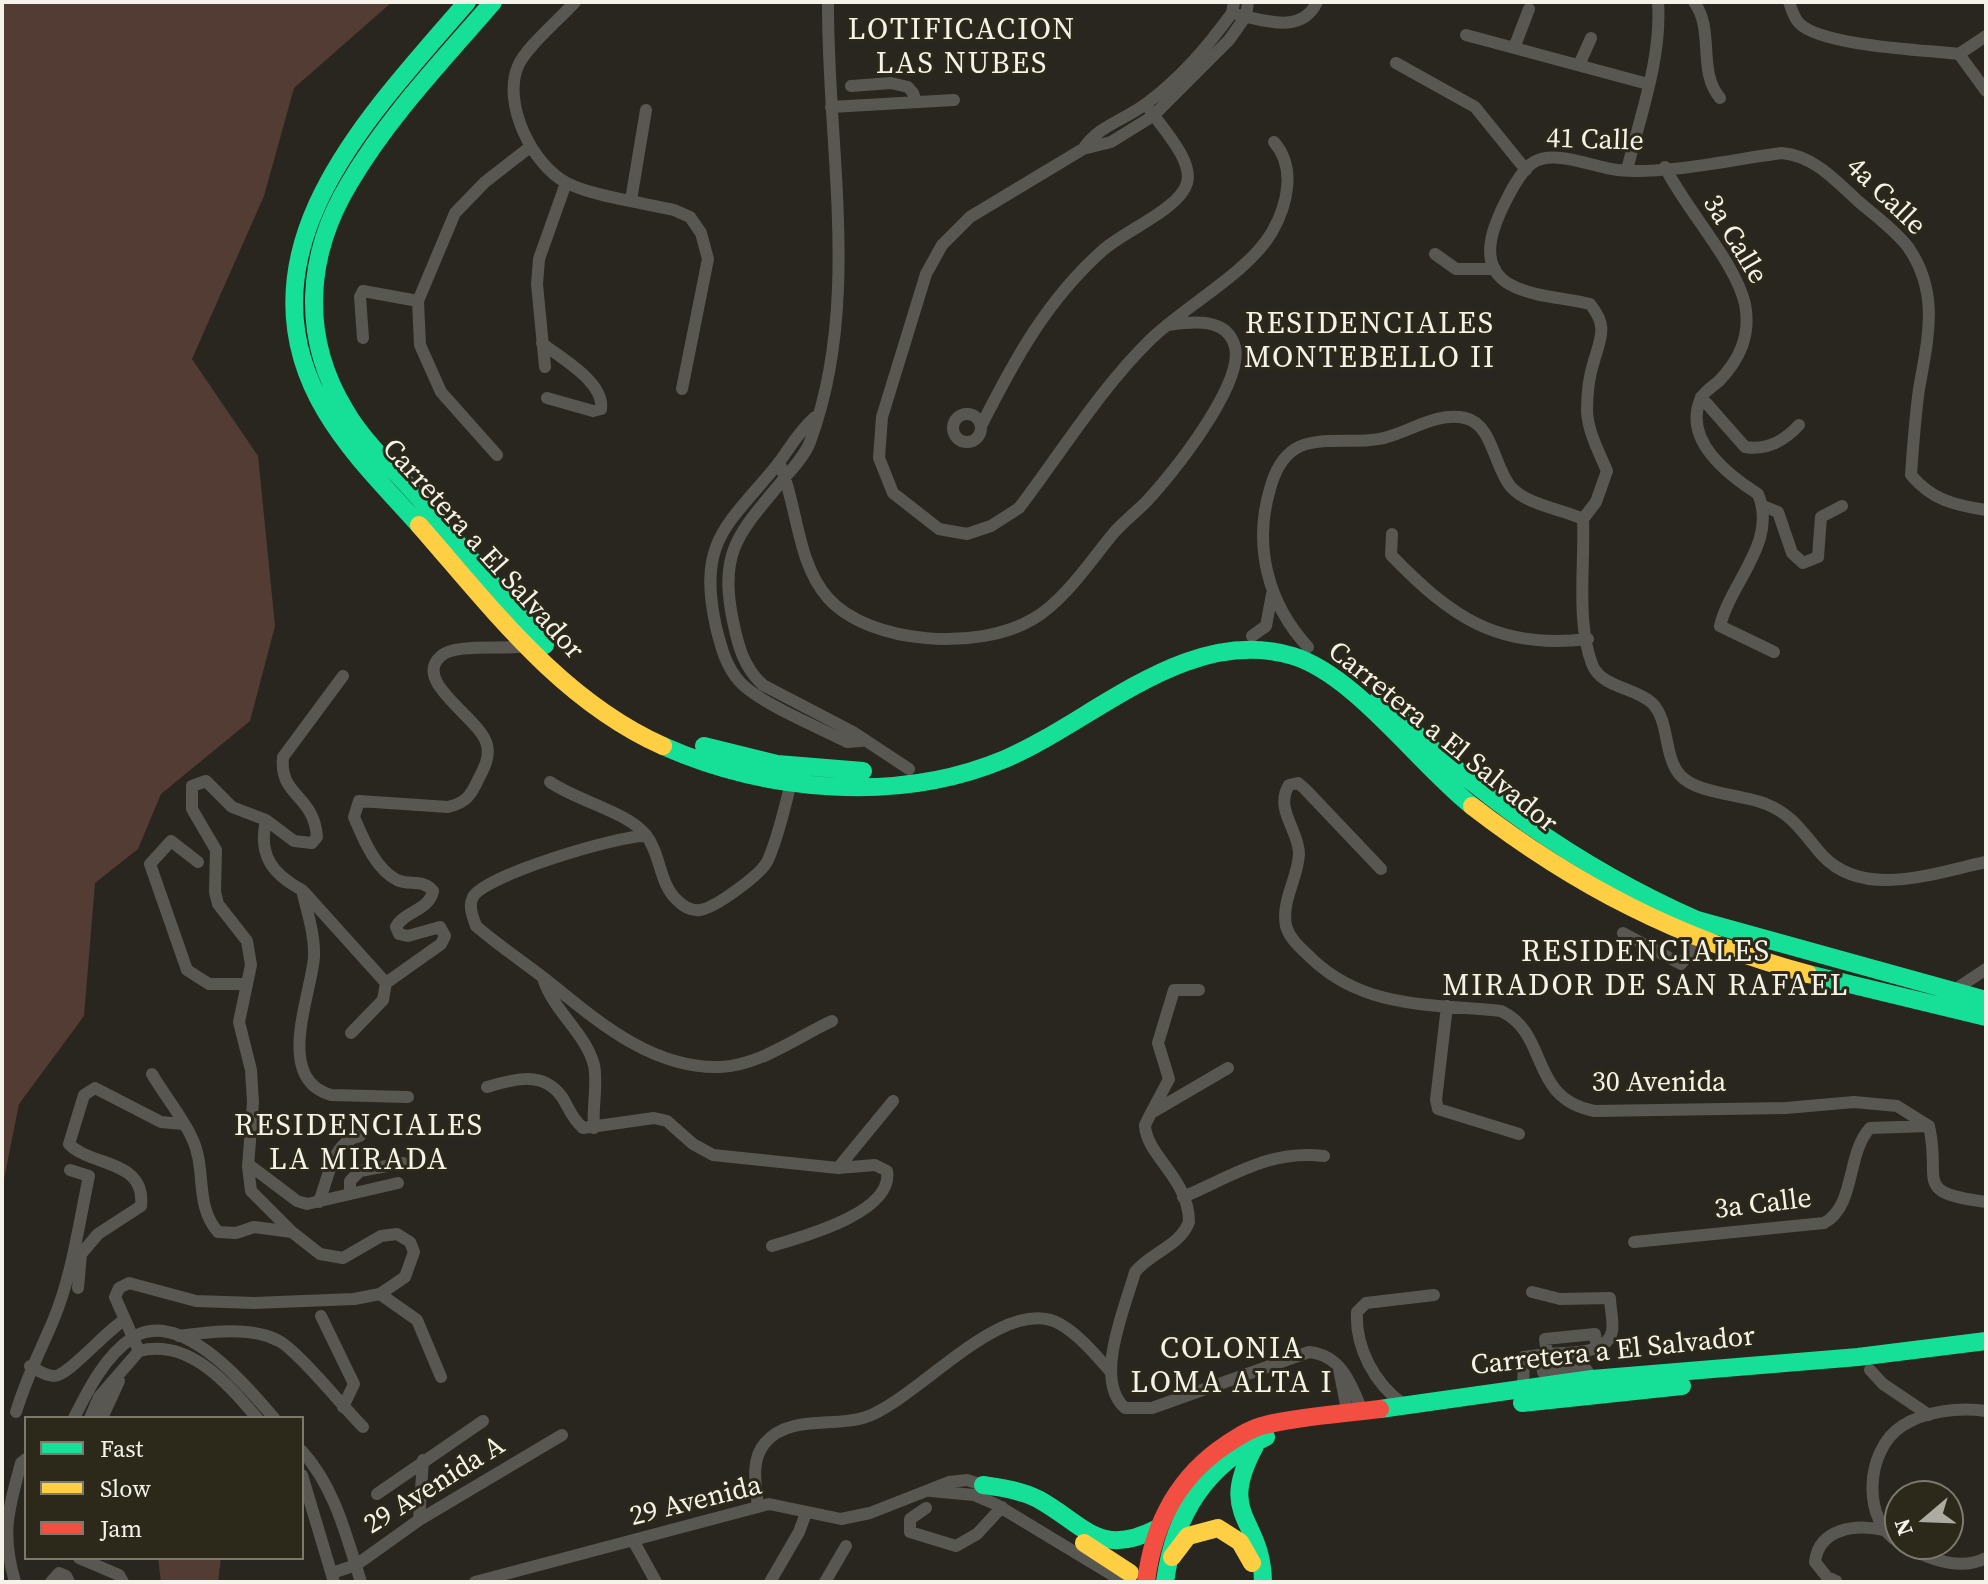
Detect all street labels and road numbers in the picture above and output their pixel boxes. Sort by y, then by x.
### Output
street label: 41 Calle [1546,123,1644,159]
street label: 4a Calle [1838,151,1932,243]
street label: 3a Calle [1694,189,1774,291]
street label: Carretera a El Salvador [374,433,590,667]
street label: Carretera a El Salvador [1321,635,1563,841]
street label: 30 Avenida [1592,1067,1726,1101]
street label: 3a Calle [1712,1182,1814,1228]
street label: Carretera a El Salvador [1469,1320,1757,1384]
street label: 29 Avenida A [358,1429,512,1543]
street label: 29 Avenida [627,1469,765,1535]

